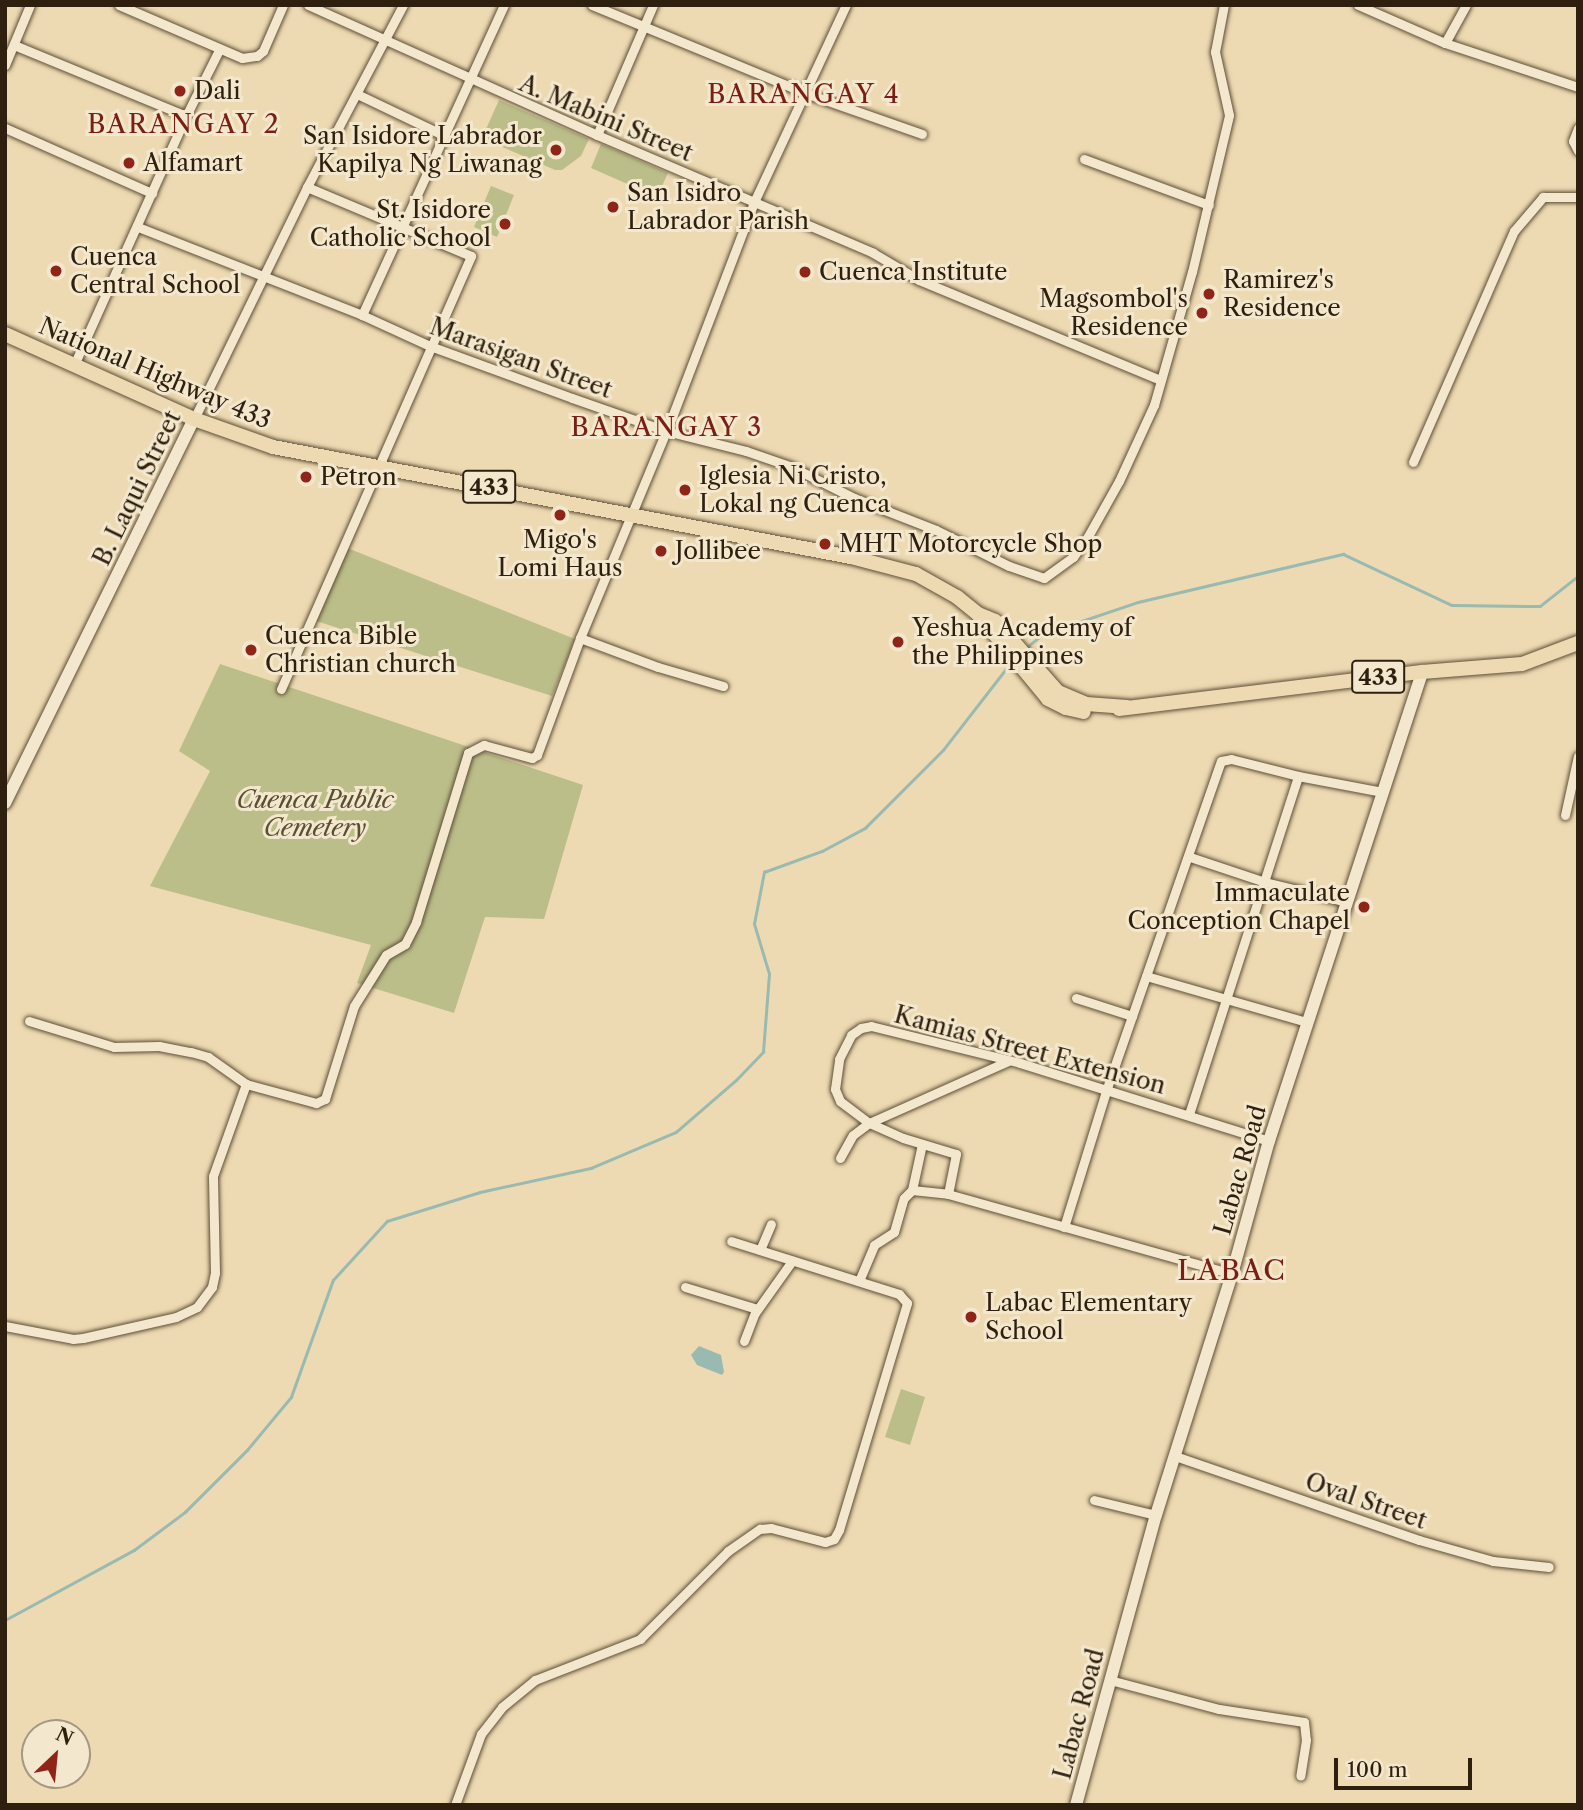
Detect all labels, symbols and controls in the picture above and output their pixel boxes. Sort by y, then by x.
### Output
street label: A. Mabini Street [515,68,697,168]
place label: Dali [194,77,241,105]
district label: BARANGAY 4 [708,79,900,111]
marker: Dali [172,83,188,99]
district label: BARANGAY 2 [88,109,280,141]
place label: San Isidore Labrador Kapilya Ng Liwanag [303,122,542,178]
marker: San Isidore Labrador Kapilya Ng Liwanag [548,142,564,158]
place label: Alfamart [143,149,243,177]
marker: Alfamart [121,155,137,171]
place label: San Isidro Labrador Parish [627,179,809,235]
place label: St. Isidore Catholic School [310,196,491,252]
marker: San Isidro Labrador Parish [605,199,621,215]
marker: St. Isidore Catholic School [497,216,513,232]
place label: Cuenca Central School [70,243,240,299]
place label: Cuenca Institute [819,258,1008,286]
marker: Cuenca Central School [48,263,64,279]
marker: Cuenca Institute [797,264,813,280]
place label: Ramirez's Residence [1223,266,1341,322]
place label: Magsombol's Residence [1039,285,1188,341]
marker: Ramirez's Residence [1201,286,1217,302]
marker: Magsombol's Residence [1194,305,1210,321]
street label: National Highway 433 [34,311,276,435]
street label: Marasigan Street [426,312,616,404]
street label: B. Laqui Street [87,406,187,570]
district label: BARANGAY 3 [571,412,763,444]
place label: Iglesia Ni Cristo, Lokal ng Cuenca [699,462,890,518]
place label: Petron [320,463,397,491]
road number: 433 [461,467,517,506]
marker: Petron [298,469,314,485]
marker: Iglesia Ni Cristo, Lokal ng Cuenca [677,482,693,498]
marker: Migo's Lomi Haus [552,507,568,523]
place label: Migo's Lomi Haus [498,526,622,582]
place label: MHT Motorcycle Shop [839,530,1103,558]
marker: MHT Motorcycle Shop [817,536,833,552]
place label: Jollibee [675,537,761,565]
marker: Jollibee [653,543,669,559]
place label: Yeshua Academy of the Philippines [912,614,1134,670]
place label: Cuenca Bible Christian church [265,622,456,678]
marker: Yeshua Academy of the Philippines [890,634,906,650]
marker: Cuenca Bible Christian church [243,642,259,658]
road number: 433 [1350,657,1406,696]
park label: Cuenca Public Cemetery [237,786,393,842]
place label: Immaculate Conception Chapel [1127,879,1350,935]
marker: Immaculate Conception Chapel [1356,899,1372,915]
street label: Kamias Street Extension [891,1000,1169,1100]
street label: Labac Road [1208,1102,1272,1238]
district label: LABAC [1178,1253,1286,1287]
place label: Labac Elementary School [985,1289,1192,1345]
marker: Labac Elementary School [963,1309,979,1325]
street label: Oval Street [1302,1467,1430,1535]
street label: Labac Road [1048,1646,1110,1782]
north arrow [21,1719,91,1789]
text: N [52,1723,77,1750]
scale bar [1338,1744,1476,1788]
text: 100 m [1347,1757,1408,1782]

